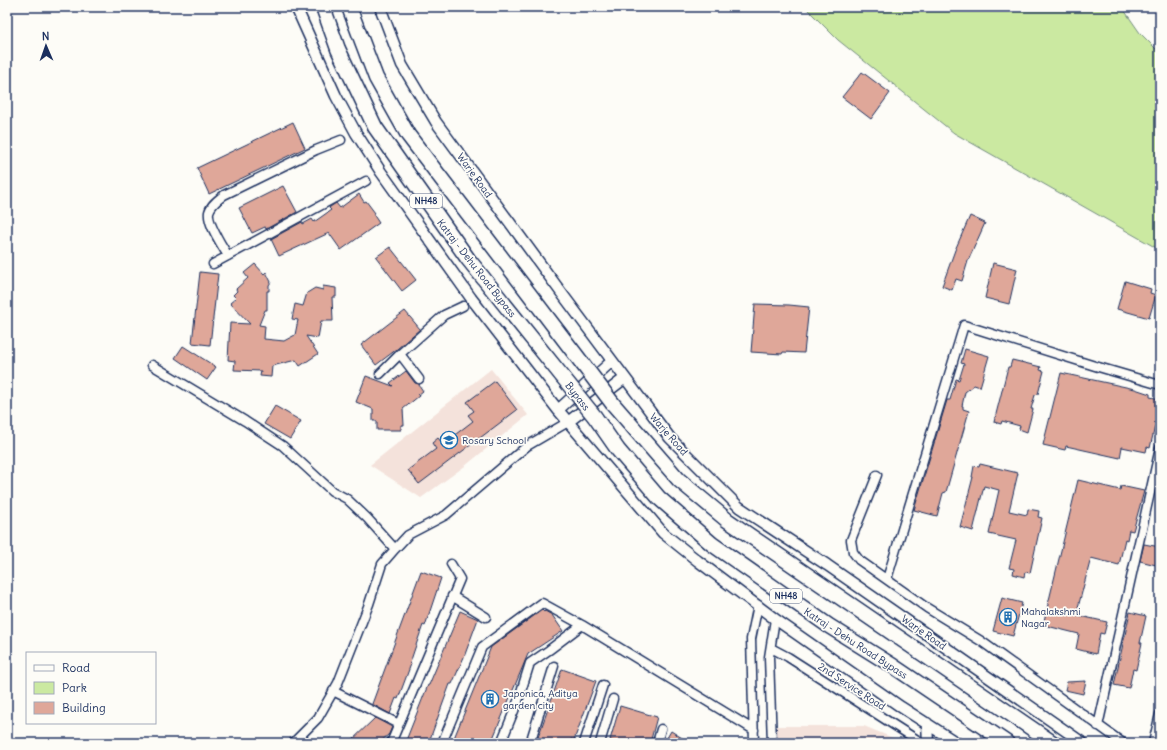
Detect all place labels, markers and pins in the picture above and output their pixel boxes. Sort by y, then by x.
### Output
school or university icon: Rosary School [439,430,459,450]
place label: Rosary School [462,434,526,447]
place label: Mahalakshmi Nagar [1021,605,1081,630]
building icon: Mahalakshmi Nagar [998,607,1018,627]
place label: Japonica, Aditya garden city [503,687,578,712]
building icon: Japonica, Aditya garden city [480,689,500,709]

